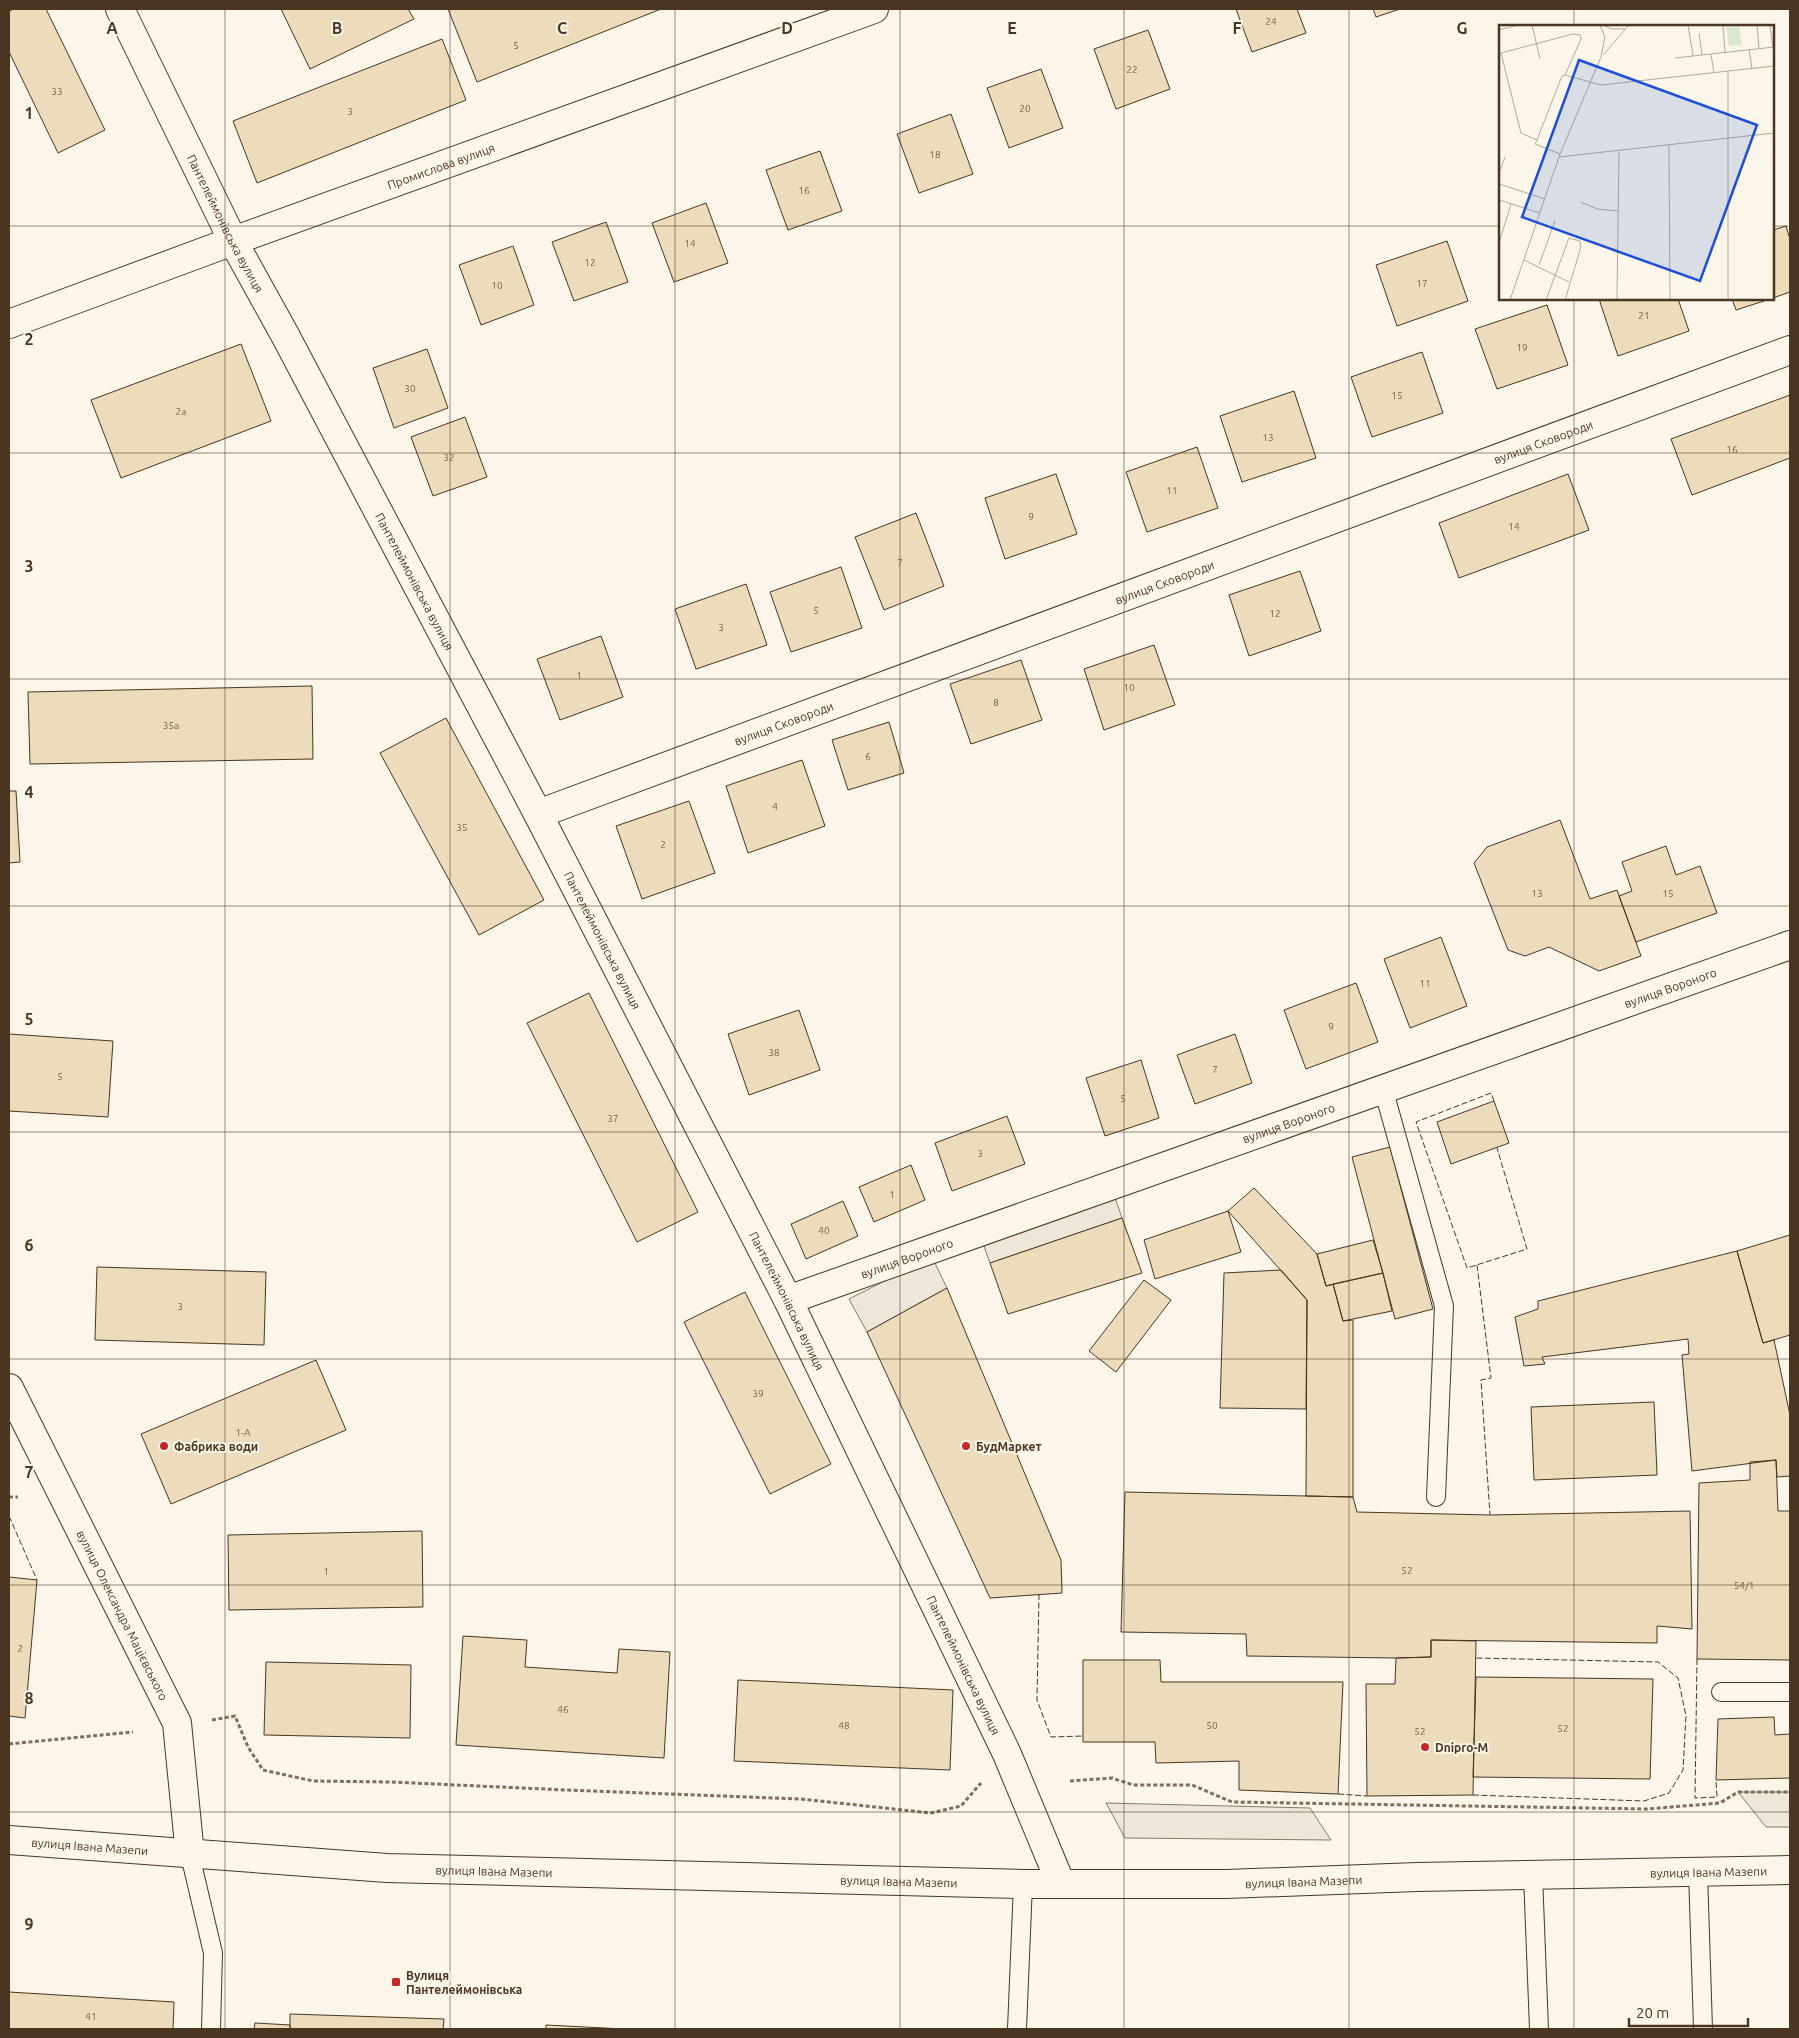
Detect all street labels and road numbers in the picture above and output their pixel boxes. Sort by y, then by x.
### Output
street label: Промислова вулиця [385,140,496,191]
street label: Пантелеймонівська вулиця [185,152,267,295]
street label: вулиця Сковороди [1492,417,1595,466]
street label: Пантелеймонівська вулиця [374,510,457,652]
street label: вулиця Сковороди [1113,558,1216,606]
street label: вулиця Сковороди [732,699,835,747]
street label: Пантелеймонівська вулиця [562,869,644,1011]
street label: вулиця Вороного [1622,965,1718,1010]
street label: вулиця Вороного [1241,1100,1336,1145]
street label: Пантелеймонівська вулиця [747,1229,827,1372]
street label: вулиця Вороного [859,1236,955,1280]
street label: вулиця Олександра Мацієвського [75,1528,171,1702]
street label: Пантелеймонівська вулиця [925,1593,1003,1737]
street label: вулиця Івана Мазепи [31,1835,149,1857]
street label: вулиця Івана Мазепи [435,1863,553,1879]
street label: вулиця Івана Мазепи [1650,1864,1767,1879]
street label: вулиця Івана Мазепи [840,1873,958,1889]
street label: вулиця Івана Мазепи [1245,1873,1363,1890]

